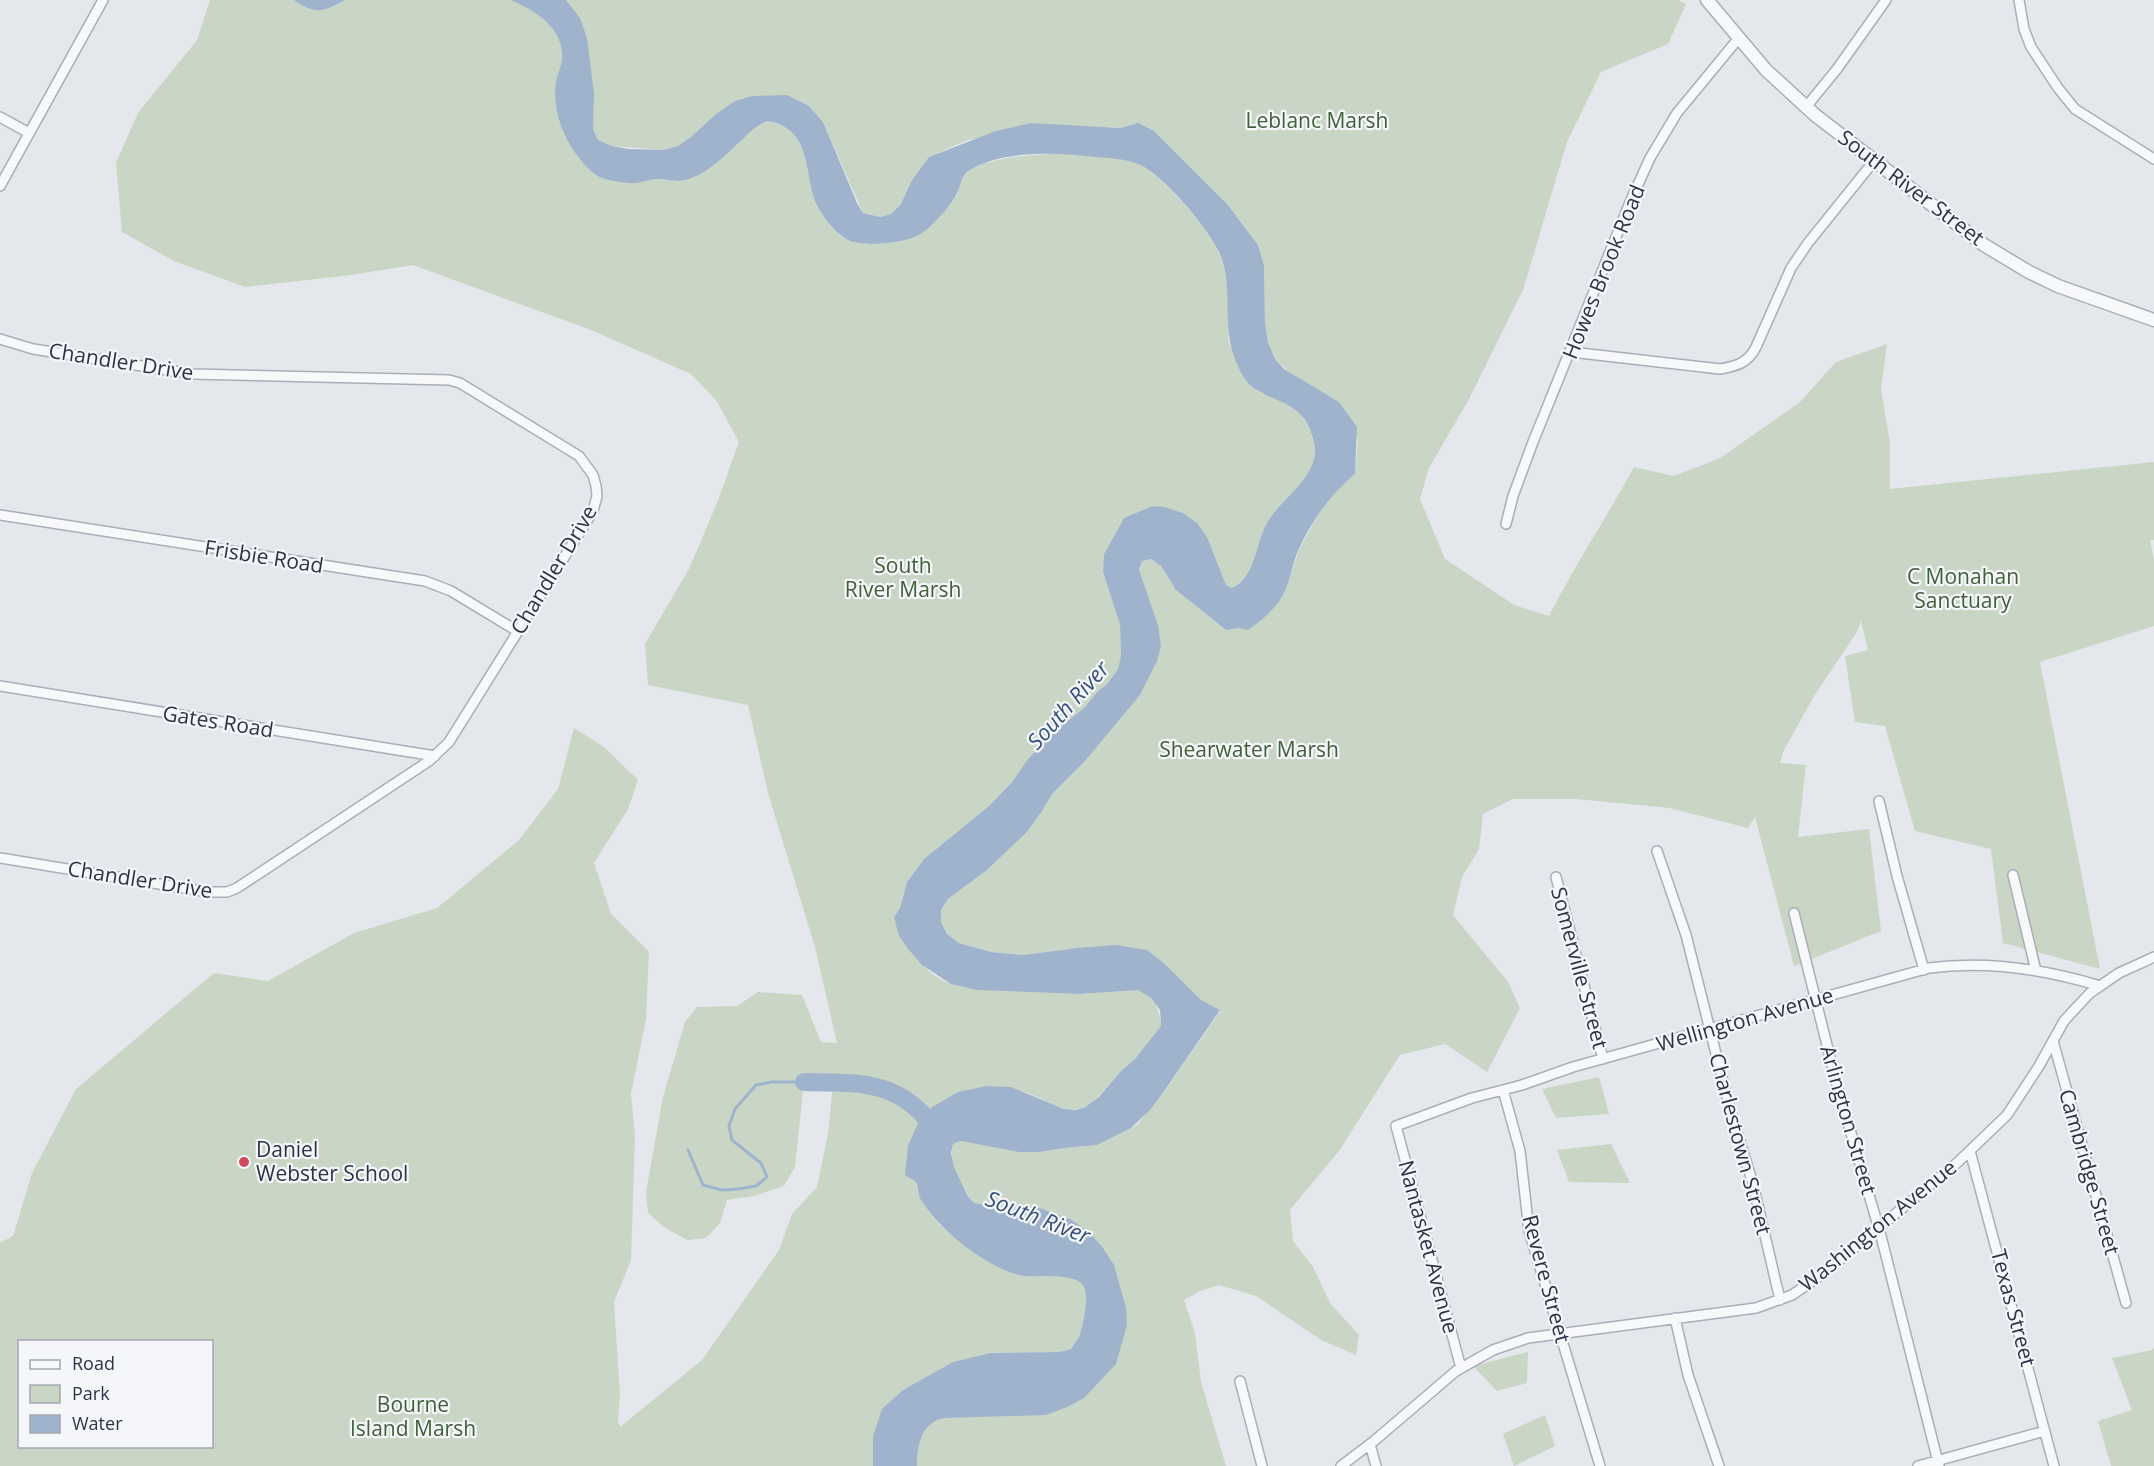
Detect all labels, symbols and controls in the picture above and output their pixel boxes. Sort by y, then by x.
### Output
park label: Leblanc Marsh [1246,106,1389,134]
street label: South River Street [1833,123,1990,251]
street label: Howes Brook Road [1555,180,1651,363]
street label: Chandler Drive [47,336,195,386]
street label: Chandler Drive [504,500,603,639]
street label: Frisbie Road [203,533,326,579]
park label: South River Marsh [845,551,961,603]
park label: C Monahan Sanctuary [1907,562,2019,614]
water label: South River [1019,653,1116,755]
street label: Gates Road [161,698,276,744]
park label: Shearwater Marsh [1159,735,1339,763]
street label: Chandler Drive [66,854,214,904]
street label: Somerville Street [1545,884,1615,1052]
street label: Wellington Avenue [1653,980,1837,1058]
street label: Arlington Street [1814,1042,1884,1198]
street label: Charlestown Street [1703,1050,1779,1238]
street label: Cambridge Street [2053,1086,2127,1258]
place label: Daniel Webster School [256,1135,408,1187]
street label: Washington Avenue [1793,1153,1962,1297]
marker: Daniel Webster School [237,1155,251,1169]
street label: Nantasket Avenue [1392,1157,1466,1337]
water label: South River [982,1182,1096,1250]
street label: Revere Street [1516,1212,1578,1346]
street label: Texas Street [1985,1246,2043,1369]
legend [18,1340,213,1448]
text: Road [72,1351,115,1375]
text: Park [72,1381,110,1405]
park label: Bourne Island Marsh [350,1390,476,1442]
text: Water [72,1411,123,1435]

